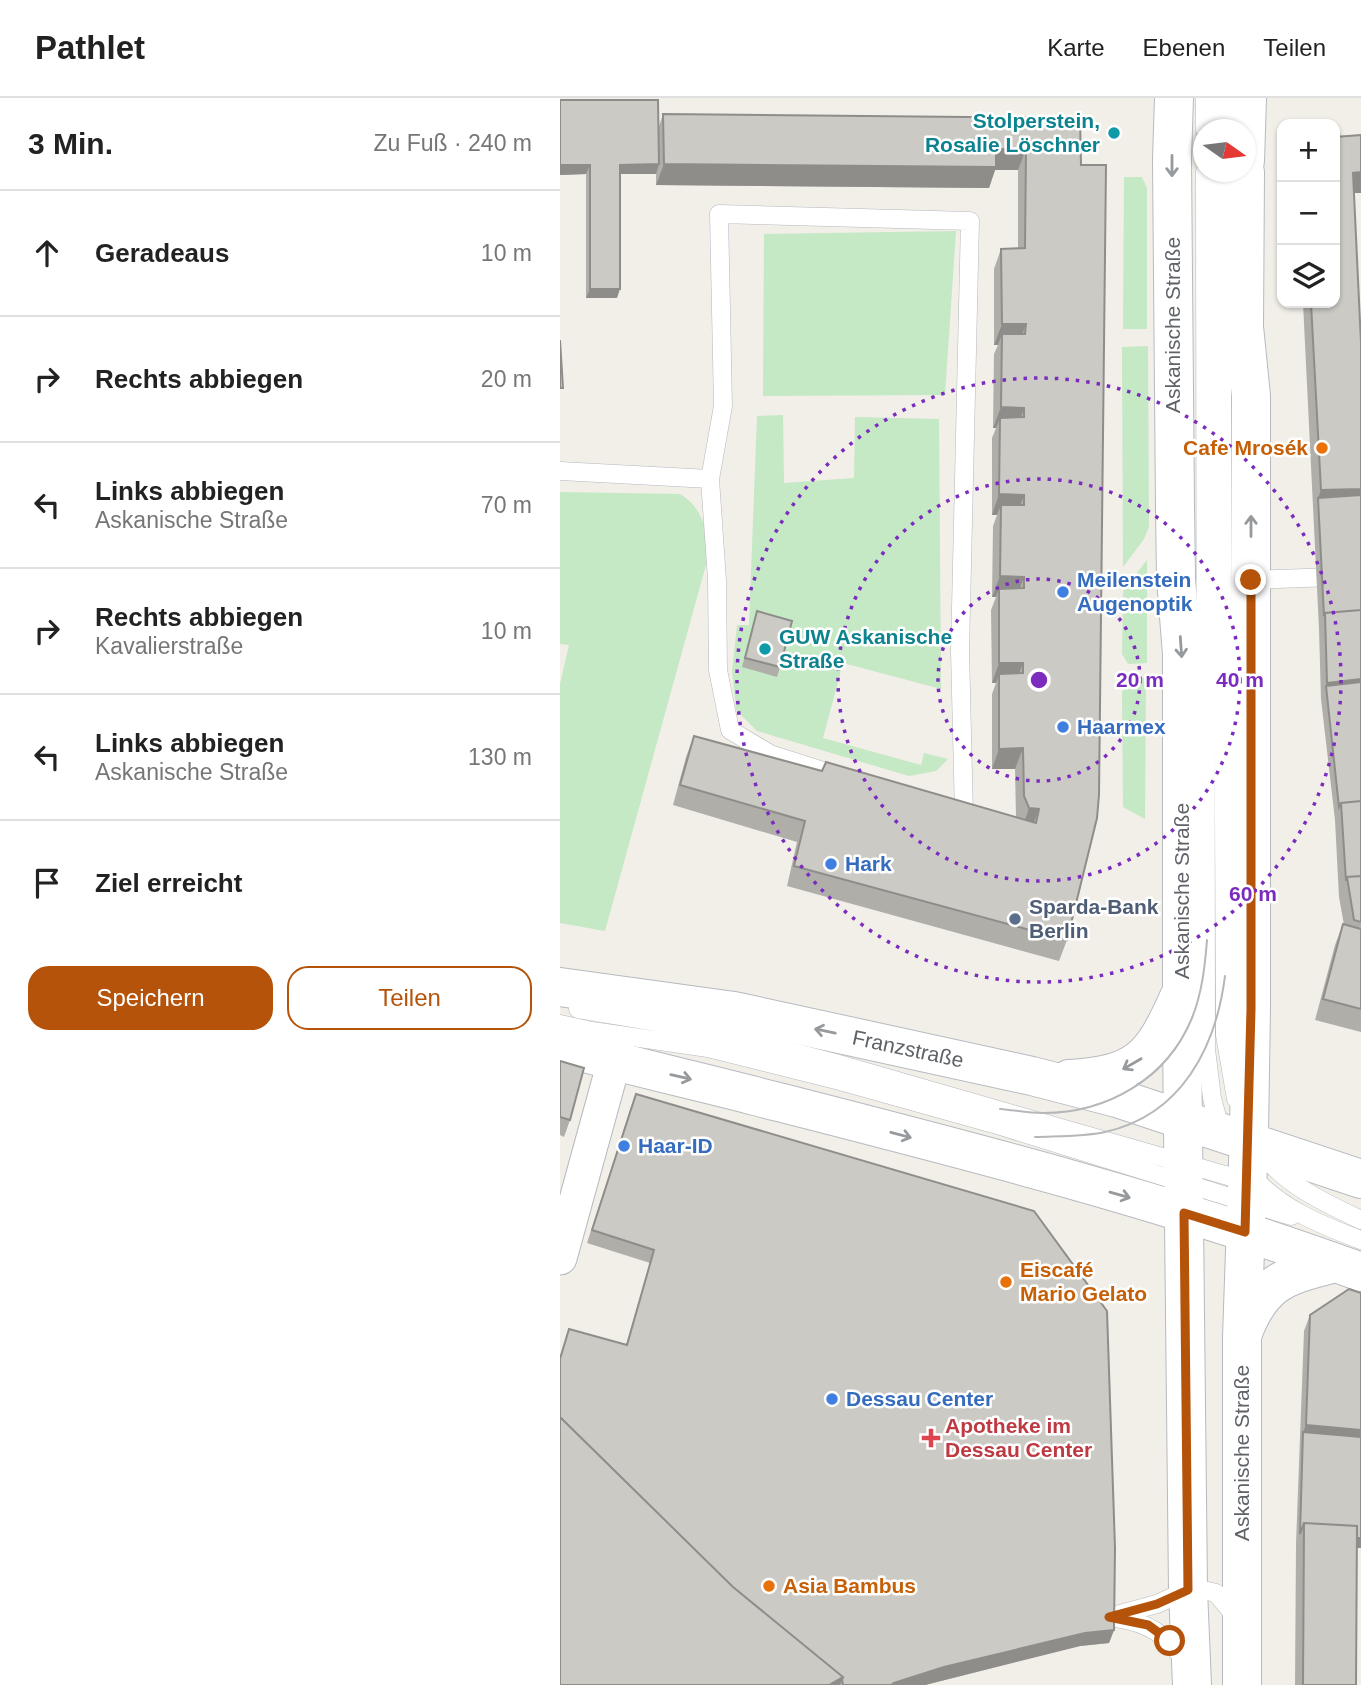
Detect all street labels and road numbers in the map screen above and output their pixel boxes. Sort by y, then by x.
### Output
street label: Askanische Straße [1161,237,1184,413]
street label: Askanische Straße [1170,803,1193,979]
street label: Franzstraße [850,1025,966,1072]
street label: Askanische Straße [1230,1365,1253,1541]

